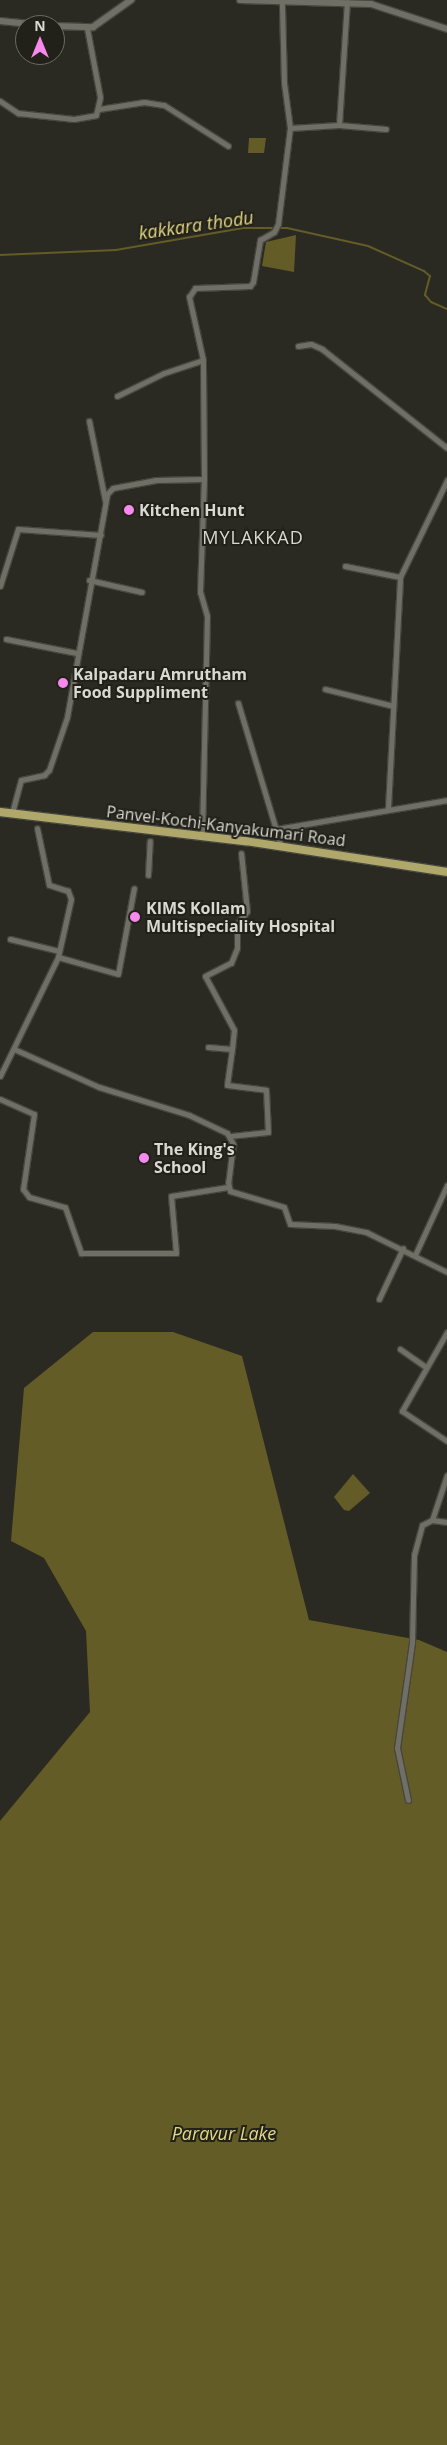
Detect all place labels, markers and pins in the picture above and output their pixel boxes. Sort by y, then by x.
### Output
place label: Kitchen Hunt [139,500,245,520]
marker: Kitchen Hunt [123,504,135,516]
place label: Kalpadaru Amrutham Food Suppliment [73,664,247,702]
marker: Kalpadaru Amrutham Food Suppliment [57,677,69,689]
place label: KIMS Kollam Multispeciality Hospital [146,898,335,936]
marker: KIMS Kollam Multispeciality Hospital [128,910,142,924]
place label: The King's School [154,1139,235,1177]
marker: The King's School [138,1152,150,1164]

